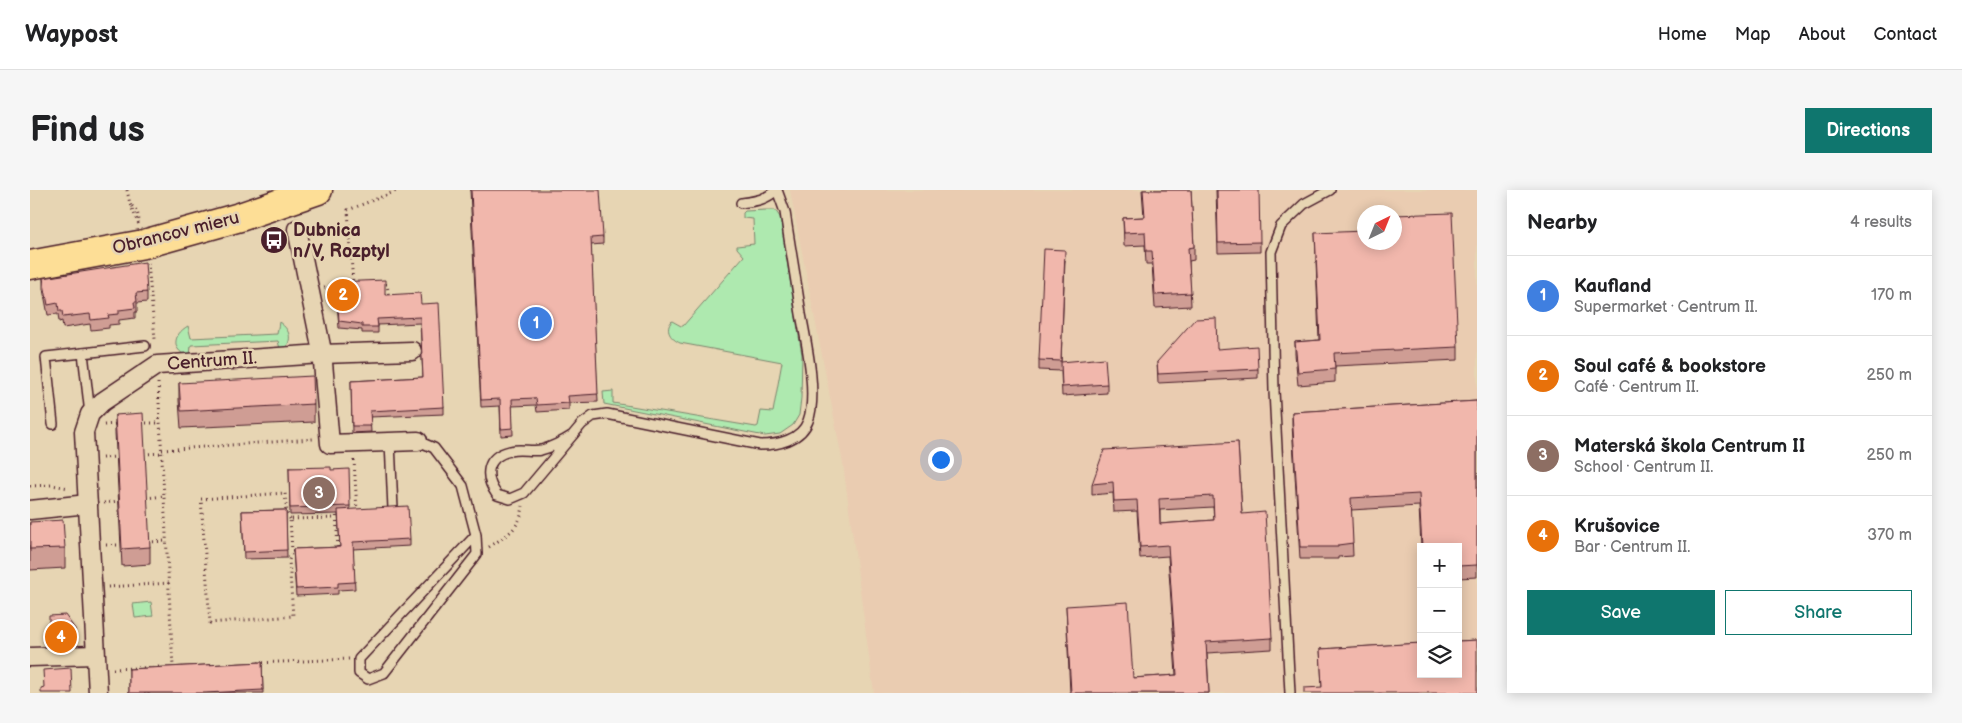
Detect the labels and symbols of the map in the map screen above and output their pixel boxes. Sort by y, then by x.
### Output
north arrow [1357,205,1402,250]
street label: Obrancov mieru [110,207,242,259]
place label: Dubnica n/V, Rozptyl [293,220,390,262]
bus stop icon: Dubnica n/V, Rozptyl [259,225,289,255]
pin: 2 [327,276,359,314]
pin: 1 [520,304,552,342]
street label: Centrum II. [166,347,258,375]
your location [928,447,954,473]
pin: 3 [303,474,335,512]
pin: 4 [45,618,77,656]

